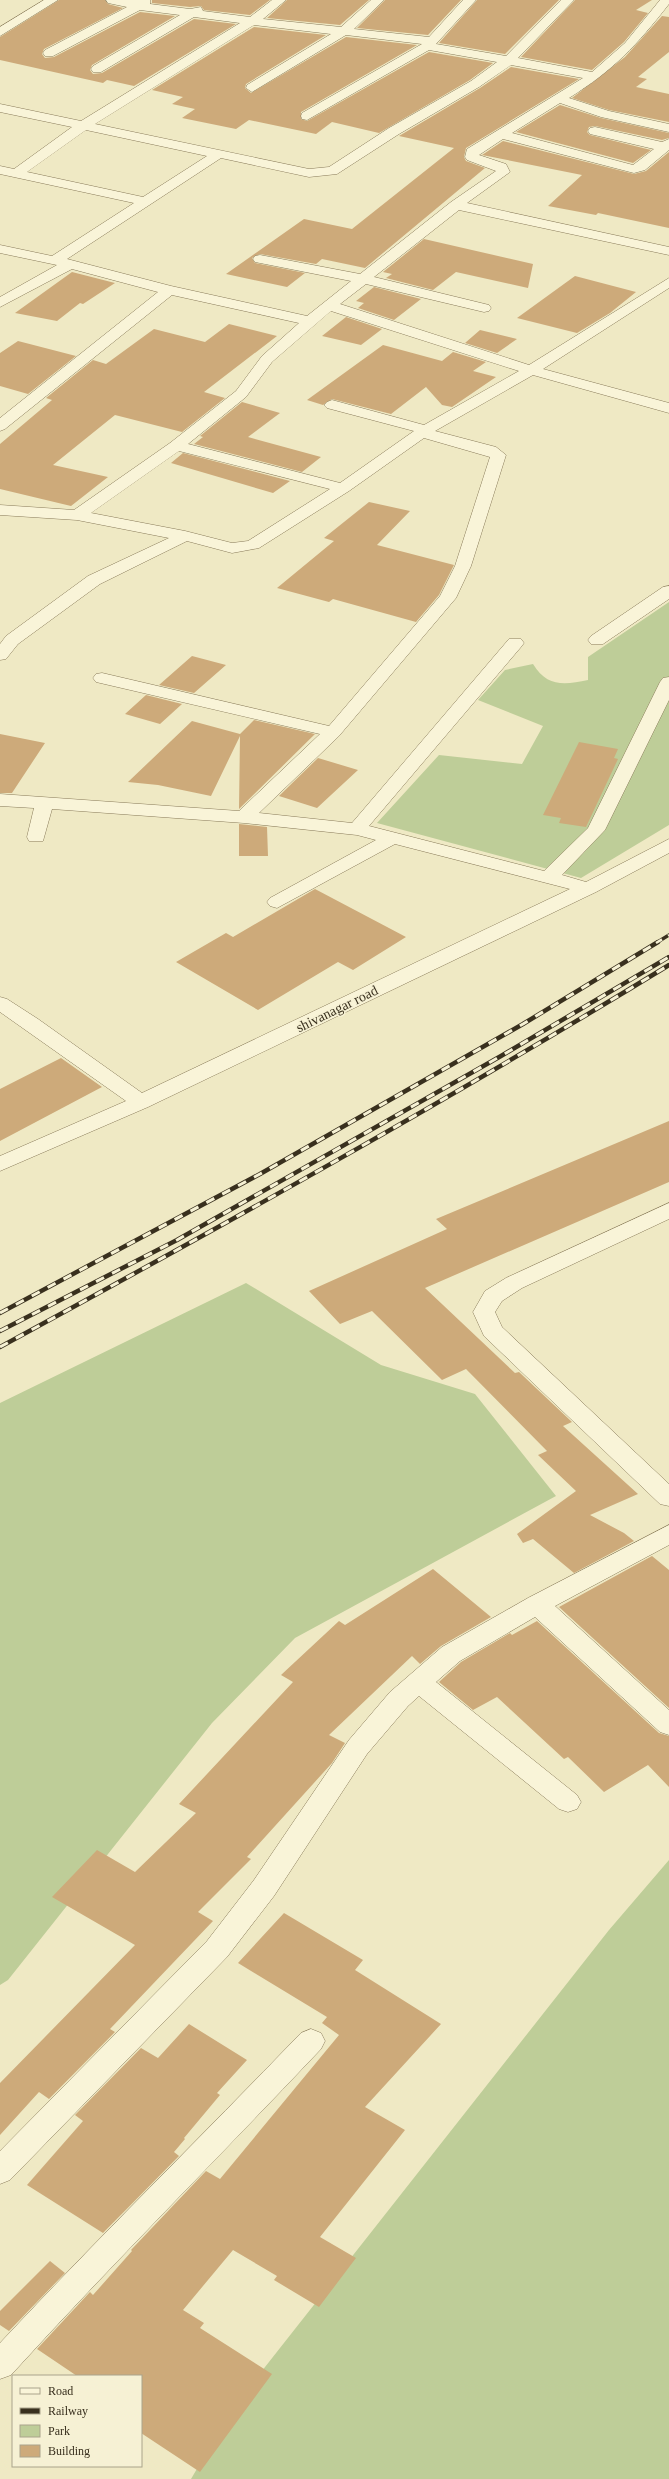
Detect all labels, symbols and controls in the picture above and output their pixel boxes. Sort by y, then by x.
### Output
street label: shivanagar road [294,983,380,1035]
legend [12,2375,142,2467]
text: Road [48,2384,73,2398]
text: Railway [48,2404,88,2418]
text: Park [48,2424,70,2438]
text: Building [48,2444,90,2458]

